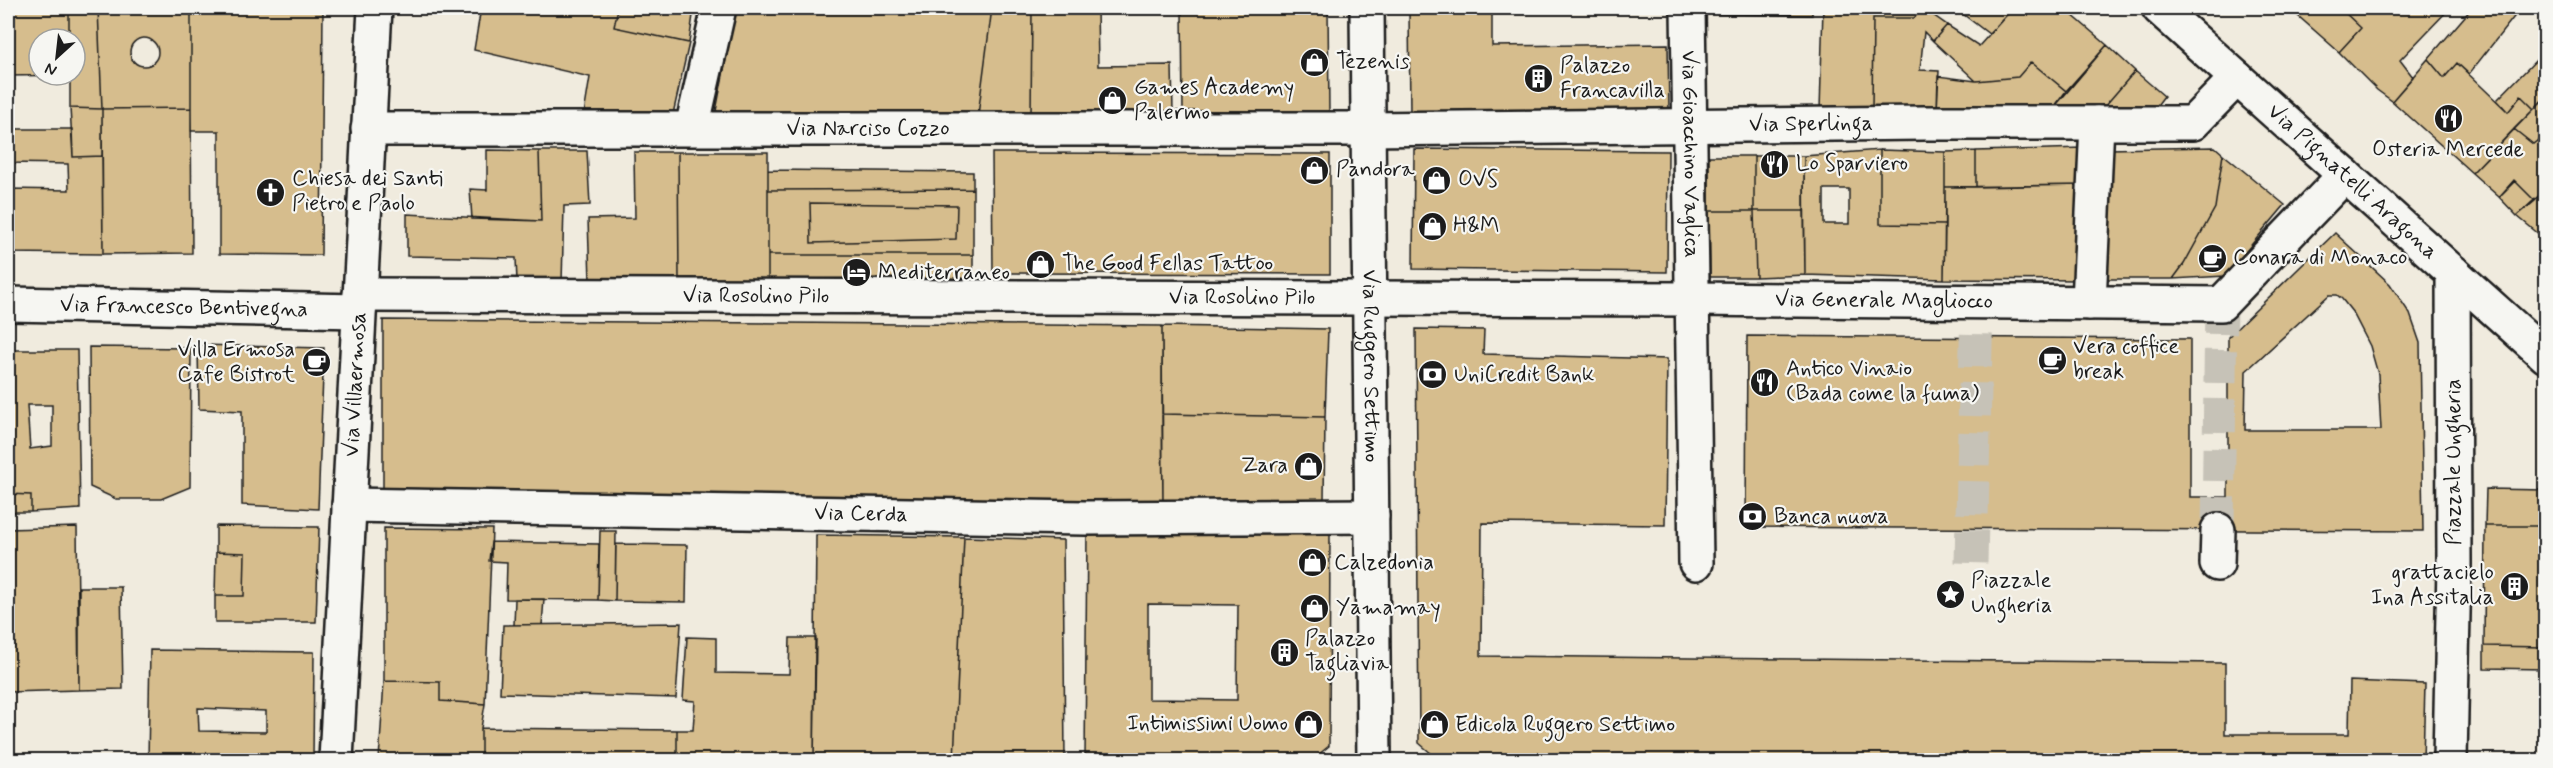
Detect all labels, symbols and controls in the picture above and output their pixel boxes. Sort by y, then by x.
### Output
north arrow [27,27,87,87]
shop icon: Tezenis [1299,46,1331,78]
place label: Tezenis [1336,48,1410,76]
street label: Via Gioacchino Vaglica [1675,50,1706,258]
place label: Palazzo Francavilla [1560,52,1665,105]
text: N [41,57,60,81]
building icon: Palazzo Francavilla [1523,63,1555,95]
place label: Games Academy Palermo [1134,74,1294,127]
shop icon: Games Academy Palermo [1097,85,1129,117]
street label: Via Pignatelli Aragona [2261,98,2444,266]
restaurant icon: Osteria Mercede [2432,102,2464,134]
street label: Via Sperlinga [1749,110,1873,141]
street label: Via Narciso Cozzo [786,115,950,143]
place label: Osteria Mercede [2372,136,2524,164]
restaurant icon: Lo Sparviero [1759,148,1791,180]
place label: Lo Sparviero [1796,150,1908,178]
shop icon: Pandora [1299,154,1331,186]
place label: Pandora [1336,156,1415,184]
shop icon: OVS [1421,164,1453,196]
place label: Chiesa dei Santi Pietro e Paolo [292,165,443,218]
place label: OVS [1458,166,1498,194]
church icon: Chiesa dei Santi Pietro e Paolo [255,176,287,208]
shop icon: H&M [1416,210,1448,242]
place label: H&M [1453,212,1499,240]
cafe icon: Conara di Monaco [2196,242,2228,274]
place label: Conara di Monaco [2233,244,2407,272]
shop icon: The Good Fellas Tattoo [1025,248,1057,280]
place label: The Good Fellas Tattoo [1062,250,1273,278]
hotel icon: Mediterraneo [841,257,873,289]
place label: Mediterraneo [878,259,1010,287]
street label: Via Ruggero Settimo [1353,269,1385,463]
street label: Via Rosolino Pilo [683,282,829,310]
street label: Via Rosolino Pilo [1169,283,1315,312]
street label: Via Generale Magliocco [1775,286,1993,318]
street label: Via Francesco Bentivegna [60,291,308,326]
street label: Via Villaermosa [338,311,373,458]
place label: Vera coffice break [2073,333,2179,386]
place label: Villa Ermosa Cafe Bistrot [177,336,295,389]
cafe icon: Vera coffice break [2036,344,2068,376]
cafe icon: Villa Ermosa Cafe Bistrot [300,347,332,379]
place label: Antico Vinaio (Bada come la fuma) [1786,355,1979,408]
bank icon: UniCredit Bank [1417,359,1449,391]
place label: UniCredit Bank [1454,361,1595,389]
restaurant icon: Antico Vinaio (Bada come la fuma) [1749,366,1781,398]
street label: Piazzale Ungheria [2440,379,2471,545]
shop icon: Zara [1293,450,1325,482]
place label: Zara [1241,452,1288,480]
street label: Via Cerda [814,499,908,529]
bank icon: Banca nuova [1737,501,1769,533]
place label: Banca nuova [1774,503,1889,531]
shop icon: Calzedonia [1297,547,1329,579]
place label: Calzedonia [1334,549,1434,577]
place label: grattacielo Ina Assitalia [2371,559,2494,612]
place label: Piazzale Ungheria [1971,567,2052,623]
building icon: grattacielo Ina Assitalia [2499,570,2531,602]
place icon: Piazzale Ungheria [1934,578,1966,610]
shop icon: Yamamay [1299,592,1331,624]
place label: Yamamay [1336,594,1441,622]
place label: Palazzo Tagliavia [1305,625,1390,681]
building icon: Palazzo Tagliavia [1268,636,1300,668]
shop icon: Intimissimi Uomo [1293,708,1325,740]
shop icon: Edicola Ruggero Settimo [1418,709,1450,741]
place label: Intimissimi Uomo [1127,710,1288,738]
place label: Edicola Ruggero Settimo [1455,711,1675,742]

